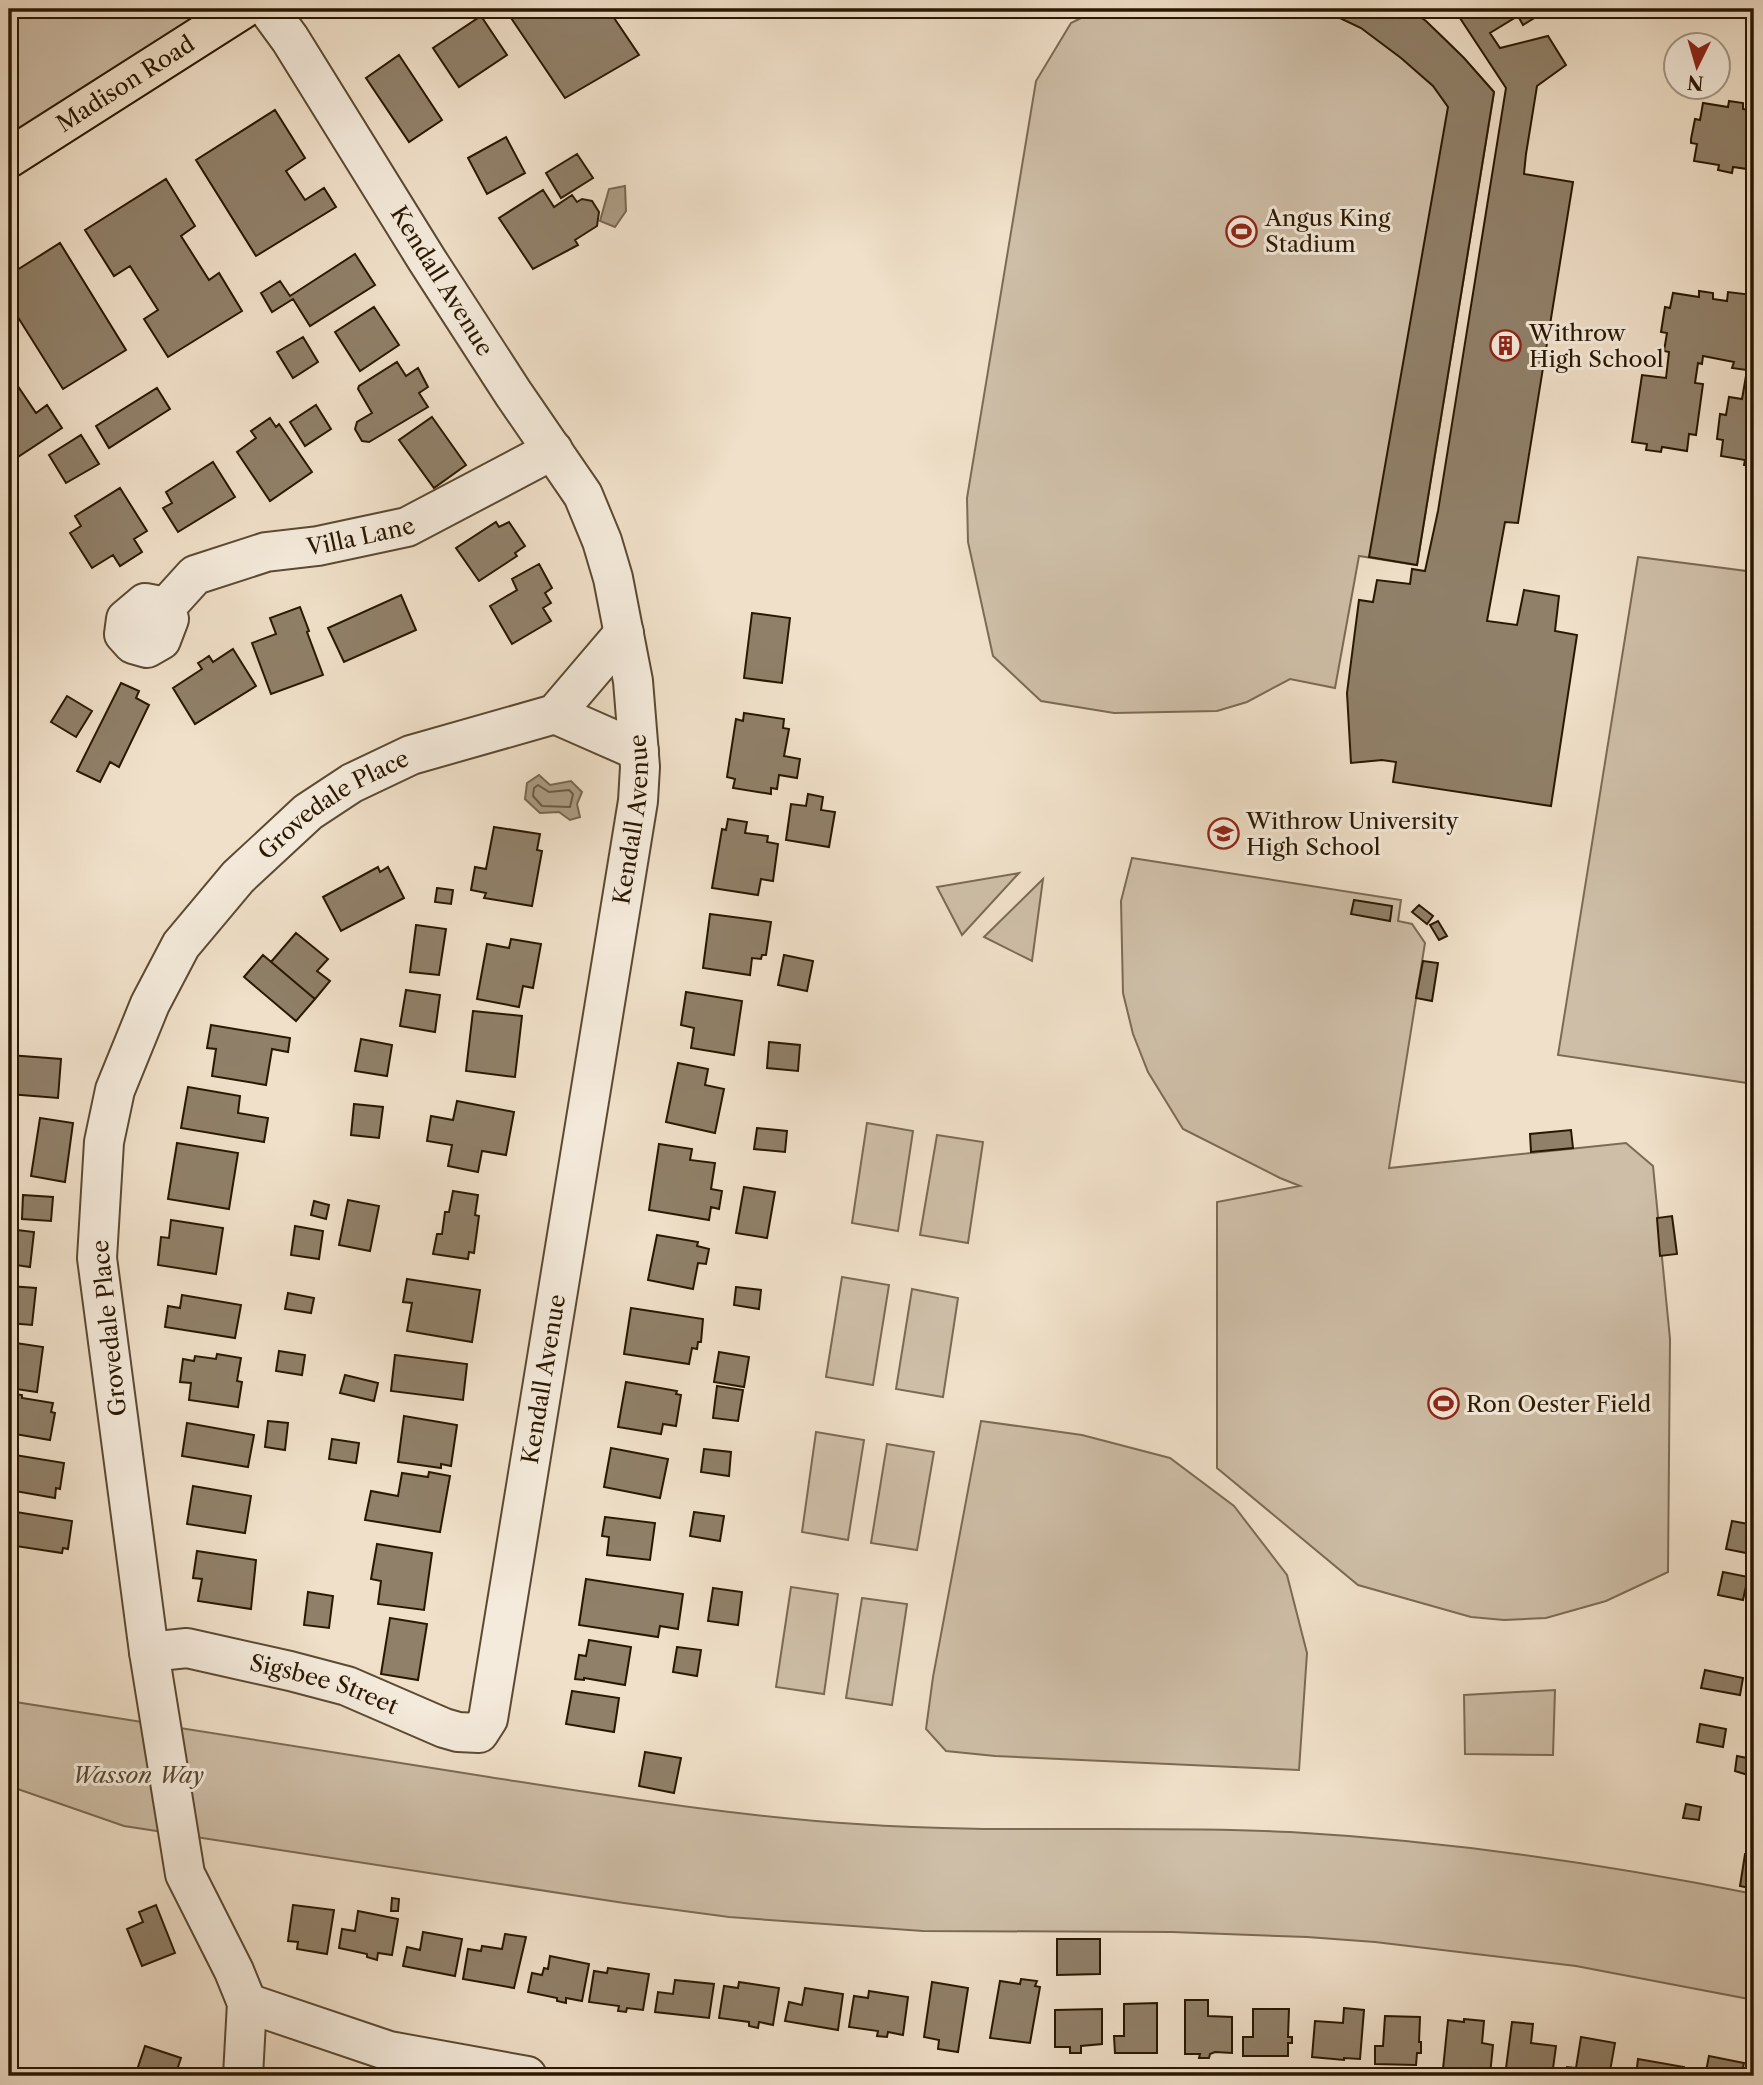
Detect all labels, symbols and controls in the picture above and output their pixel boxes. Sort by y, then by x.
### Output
street label: Madison Road [51,30,199,138]
north arrow [1662,32,1732,102]
text: N [1686,70,1705,95]
street label: Kendall Avenue [385,201,499,361]
place label: Angus King Stadium [1264,204,1391,258]
sports icon: Angus King Stadium [1225,214,1259,248]
place label: Withrow High School [1528,319,1664,373]
building icon: Withrow High School [1489,329,1523,363]
street label: Villa Lane [304,511,420,561]
street label: Kendall Avenue [607,733,654,906]
street label: Grovedale Place [252,744,413,865]
place label: Withrow University High School [1245,807,1459,861]
school or university icon: Withrow University High School [1206,817,1240,851]
street label: Grovedale Place [86,1238,132,1418]
street label: Kendall Avenue [516,1292,571,1466]
sports icon: Ron Oester Field [1426,1387,1460,1421]
place label: Ron Oester Field [1466,1390,1651,1418]
street label: Sigsbee Street [247,1648,402,1720]
park label: Wasson Way [72,1761,204,1789]

